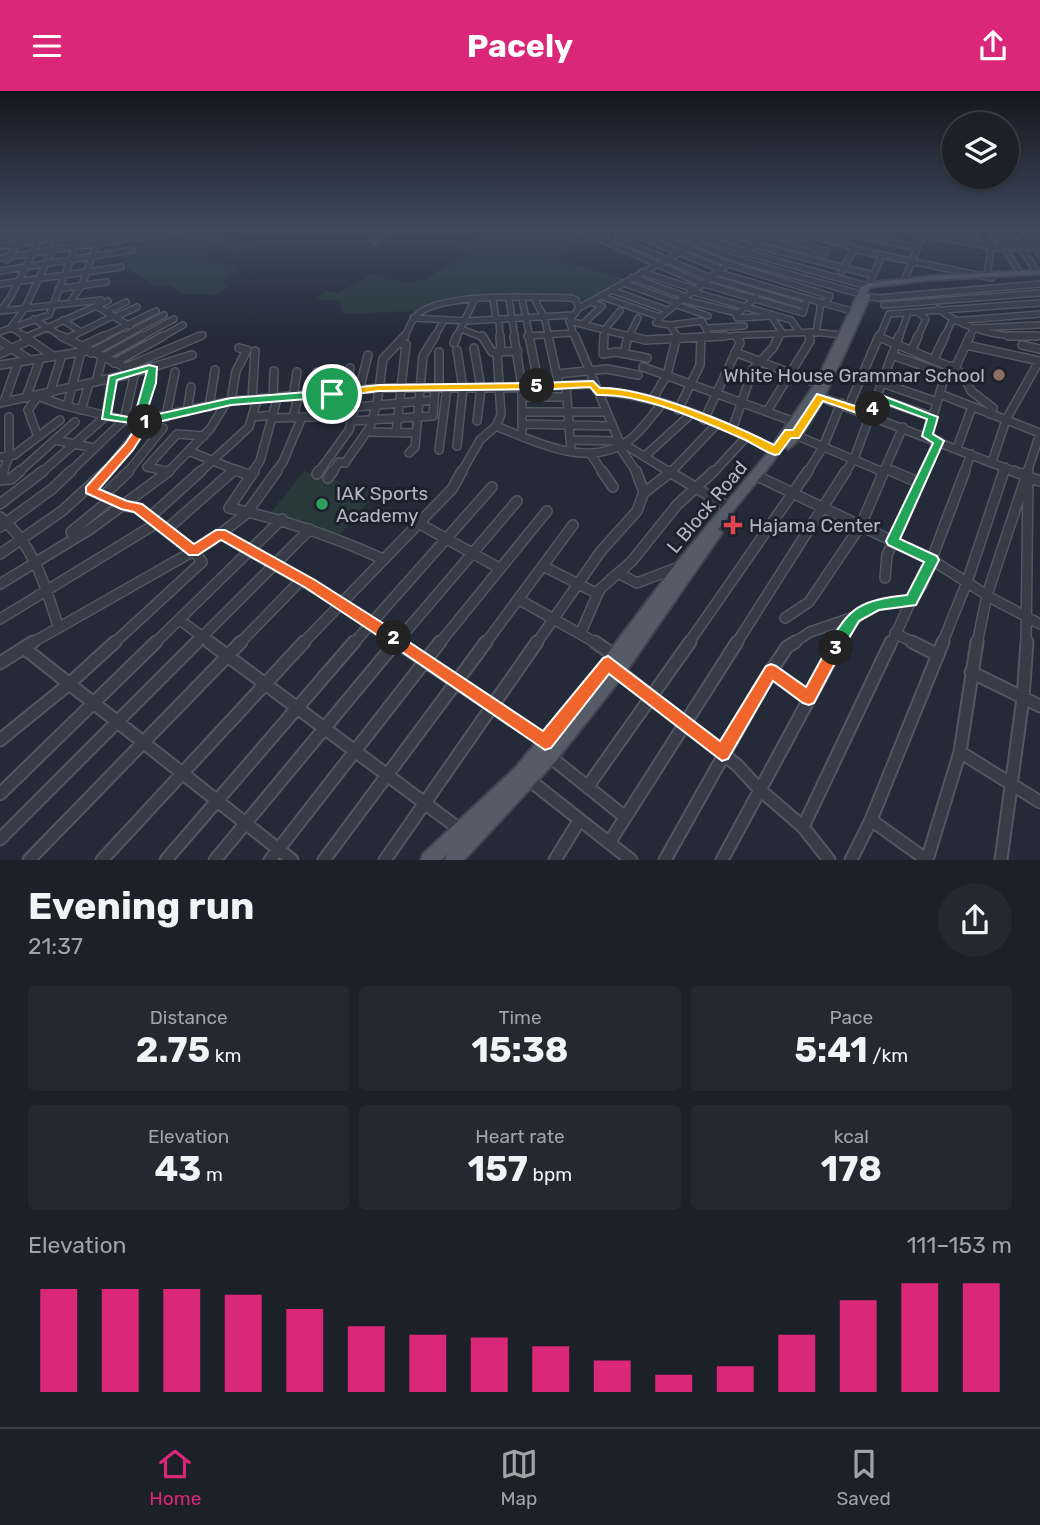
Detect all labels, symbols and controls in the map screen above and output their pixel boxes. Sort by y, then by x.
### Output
icon: menu [28,27,66,65]
text: Pacely [467,27,573,65]
icon: share [974,27,1012,65]
map controls [942,112,1019,189]
button: layers [942,112,1019,189]
pin [302,364,362,424]
place label: White House Grammar School [723,364,985,387]
marker: White House Grammar School [991,367,1007,383]
pin: 5 [520,369,554,403]
text: 5 [530,374,543,397]
icon: arrive [313,375,351,413]
pin: 4 [856,391,890,427]
text: 4 [866,397,879,420]
pin: 1 [128,405,162,439]
text: 1 [140,410,149,433]
street label: L Block Road [662,456,752,558]
place label: IAK Sports Academy [336,482,428,527]
marker: IAK Sports Academy [314,496,330,512]
place label: Hajama Center [749,514,881,537]
marker: Hajama Center [723,515,743,535]
pin: 2 [376,621,412,655]
text: 2 [387,626,400,649]
pin: 3 [818,631,854,665]
text: 3 [829,636,842,659]
text: Evening run [28,883,254,929]
button: share [938,883,1012,957]
text: 21:37 [28,932,83,960]
text: Distance [150,1006,228,1029]
text: Time [498,1006,542,1029]
text: Pace [830,1006,873,1029]
text: 2.75 [136,1029,210,1071]
text: 15:38 [471,1029,568,1071]
text: 5:41 [794,1029,868,1071]
text: km [210,1044,241,1067]
text: /km [868,1044,908,1067]
text: Elevation [148,1125,229,1148]
text: Heart rate [475,1125,565,1148]
text: kcal [834,1125,869,1148]
text: 43 [154,1148,201,1190]
text: 157 [468,1148,528,1190]
text: 178 [821,1148,882,1190]
text: m [201,1163,223,1186]
text: bpm [528,1163,572,1186]
text: Elevation [28,1231,127,1259]
text: 111–153 m [907,1231,1012,1259]
tab: Home [149,1445,201,1510]
tab: Map [500,1445,538,1510]
tab: Saved [836,1445,891,1510]

